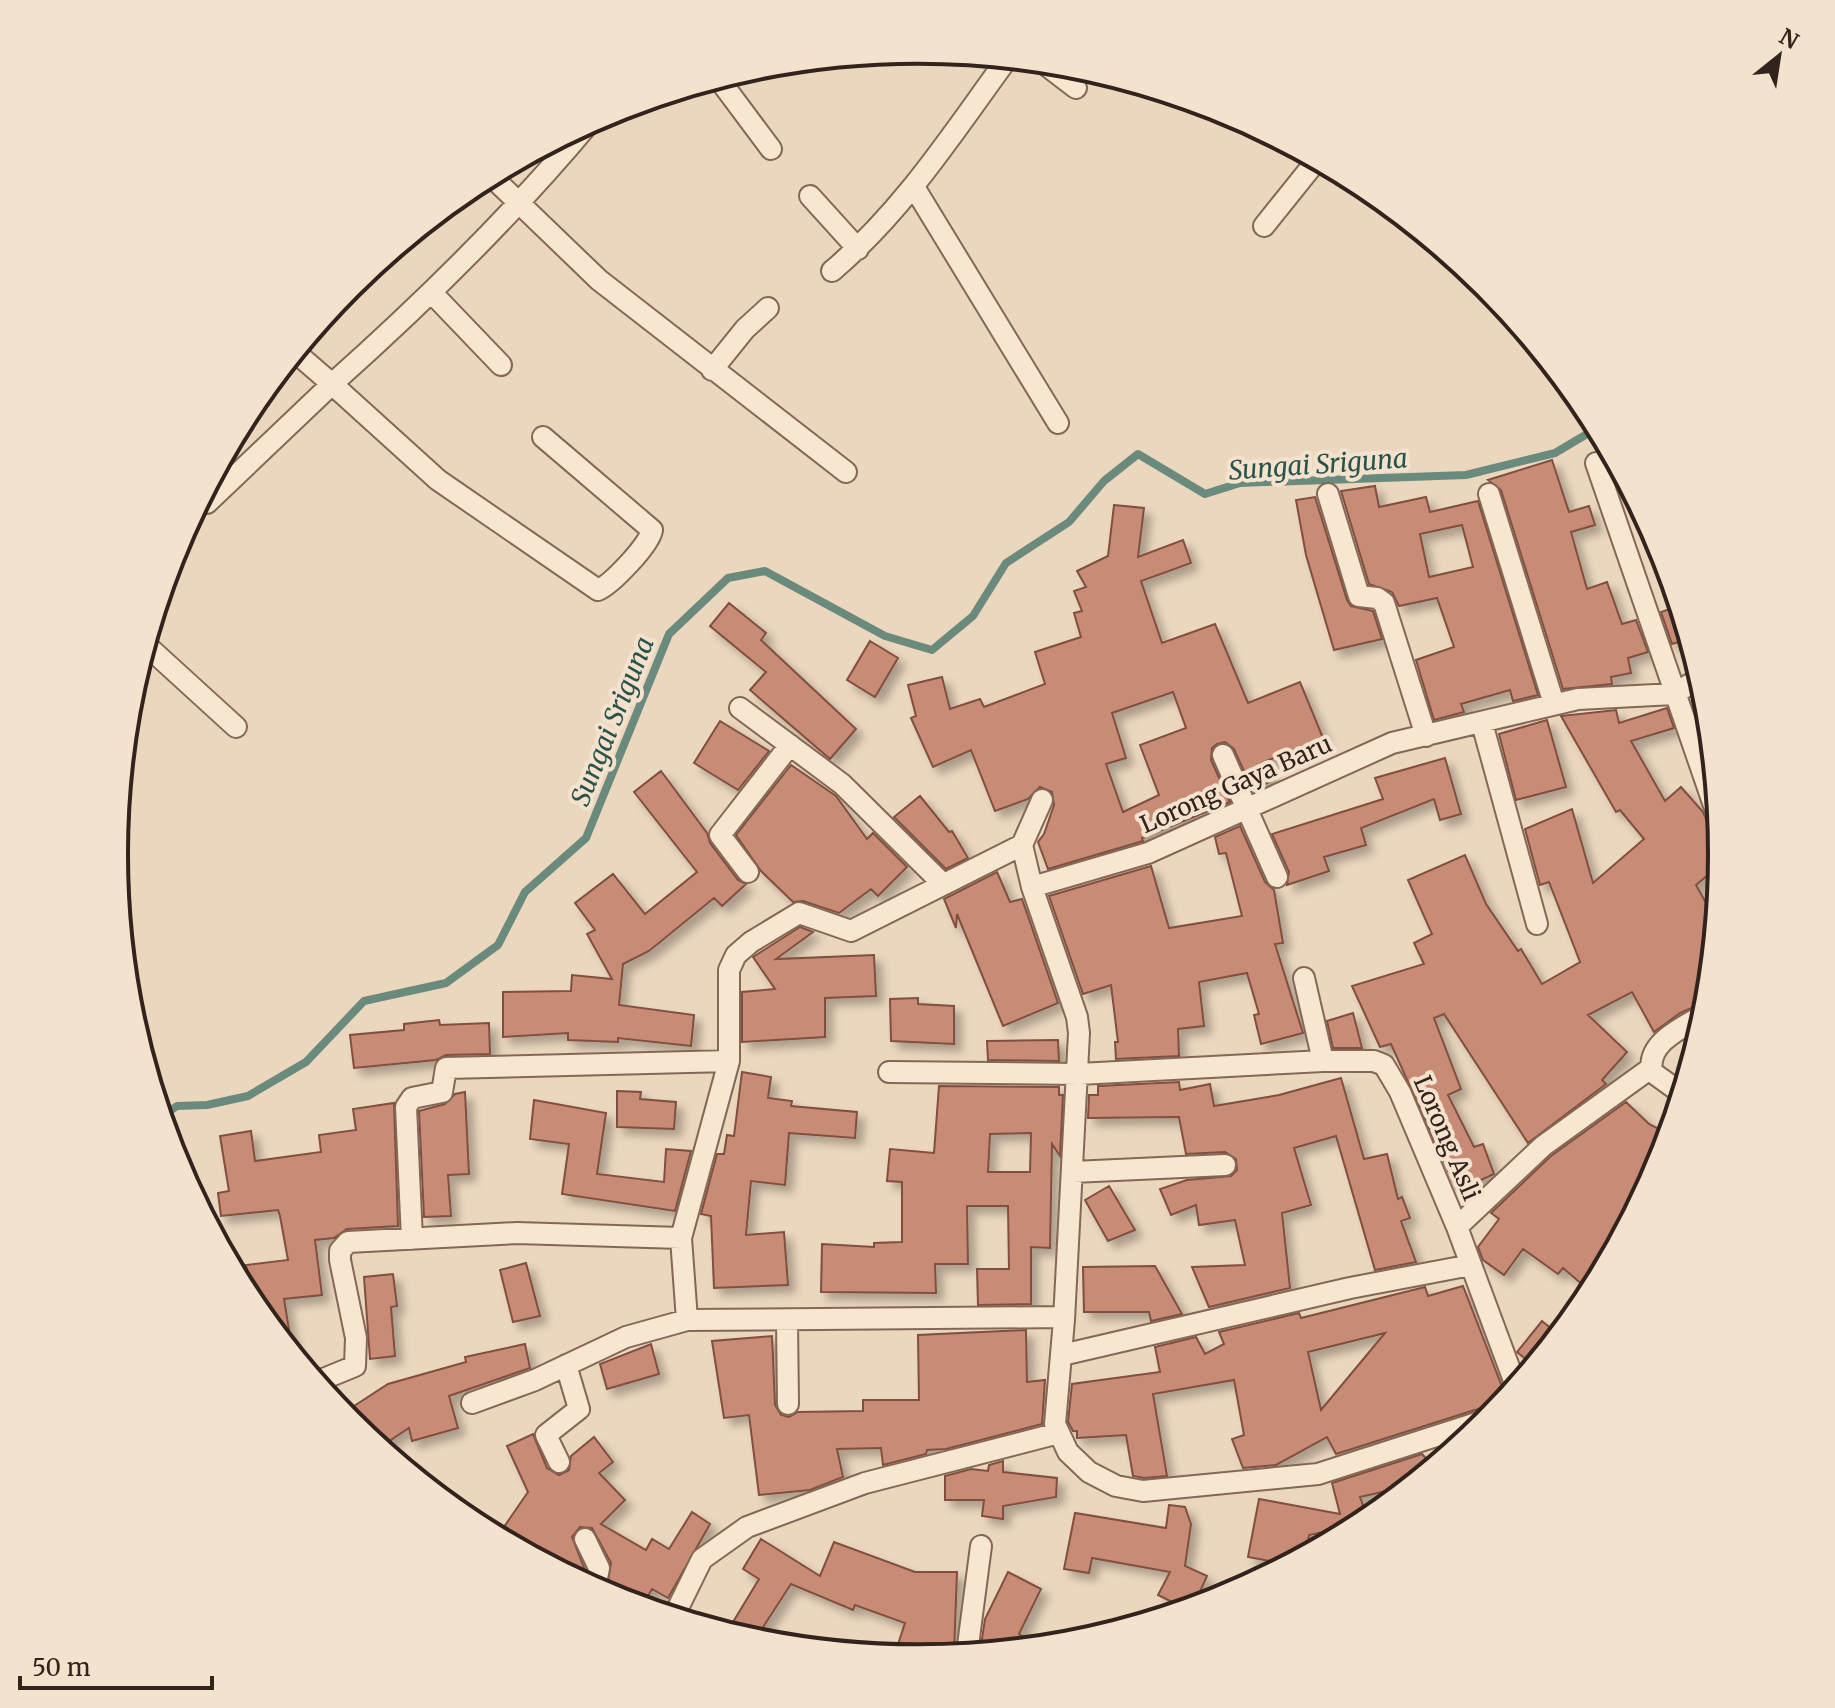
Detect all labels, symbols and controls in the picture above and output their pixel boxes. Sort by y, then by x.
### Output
north arrow [1739,16,1819,96]
text: N [1774,22,1804,55]
water label: Sungai Sriguna [1227,441,1409,487]
water label: Sungai Sriguna [563,632,661,810]
street label: Lorong Gaya Baru [1135,728,1337,840]
street label: Lorong Asli [1407,1071,1487,1205]
scale bar [20,1640,212,1690]
text: 50 m [32,1652,91,1683]

